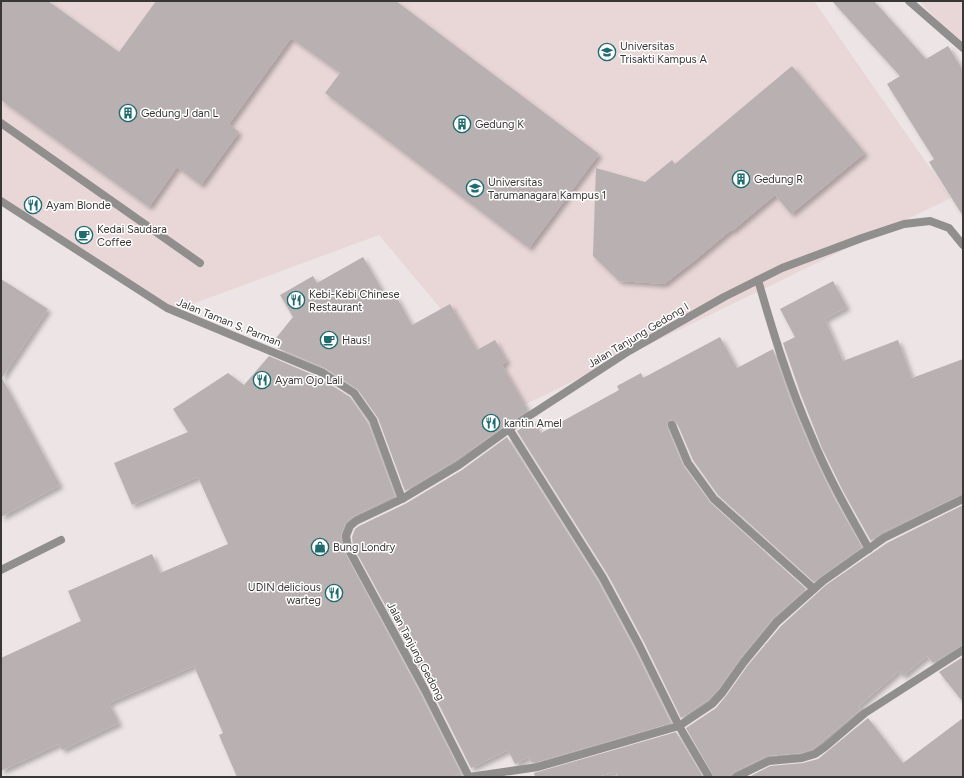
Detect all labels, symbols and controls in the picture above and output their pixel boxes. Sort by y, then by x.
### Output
place label: Universitas Trisakti Kampus A [620,40,707,66]
school or university icon: Universitas Trisakti Kampus A [597,42,617,62]
building icon: Gedung J dan L [118,103,138,123]
place label: Gedung J dan L [141,107,219,120]
building icon: Gedung K [452,114,472,134]
place label: Gedung K [475,118,524,131]
building icon: Gedung R [731,169,751,189]
place label: Gedung R [754,173,803,186]
place label: Universitas Tarumanagara Kampus 1 [488,176,606,202]
school or university icon: Universitas Tarumanagara Kampus 1 [465,178,485,198]
restaurant icon: Ayam Blonde [23,195,43,215]
place label: Ayam Blonde [46,199,111,212]
place label: Kedai Saudara Coffee [97,223,167,249]
cafe icon: Kedai Saudara Coffee [74,225,94,245]
place label: Kebi-Kebi Chinese Restaurant [309,288,399,314]
restaurant icon: Kebi-Kebi Chinese Restaurant [286,290,306,310]
street label: Jalan Taman S. Parman [175,296,283,349]
street label: Jalan Tanjung Gedong I [586,300,691,371]
cafe icon: Haus! [319,330,339,350]
place label: Haus! [342,334,370,347]
restaurant icon: Ayam Ojo Lali [252,370,272,390]
place label: Ayam Ojo Lali [275,374,343,387]
restaurant icon: kantin Amel [481,413,501,433]
place label: kantin Amel [504,417,562,430]
shop icon: Bung Londry [310,537,330,557]
place label: Bung Londry [333,541,396,554]
place label: UDIN delicious warteg [248,581,321,607]
restaurant icon: UDIN delicious warteg [324,583,344,603]
street label: Jalan Tanjung Gedong [384,600,447,703]

